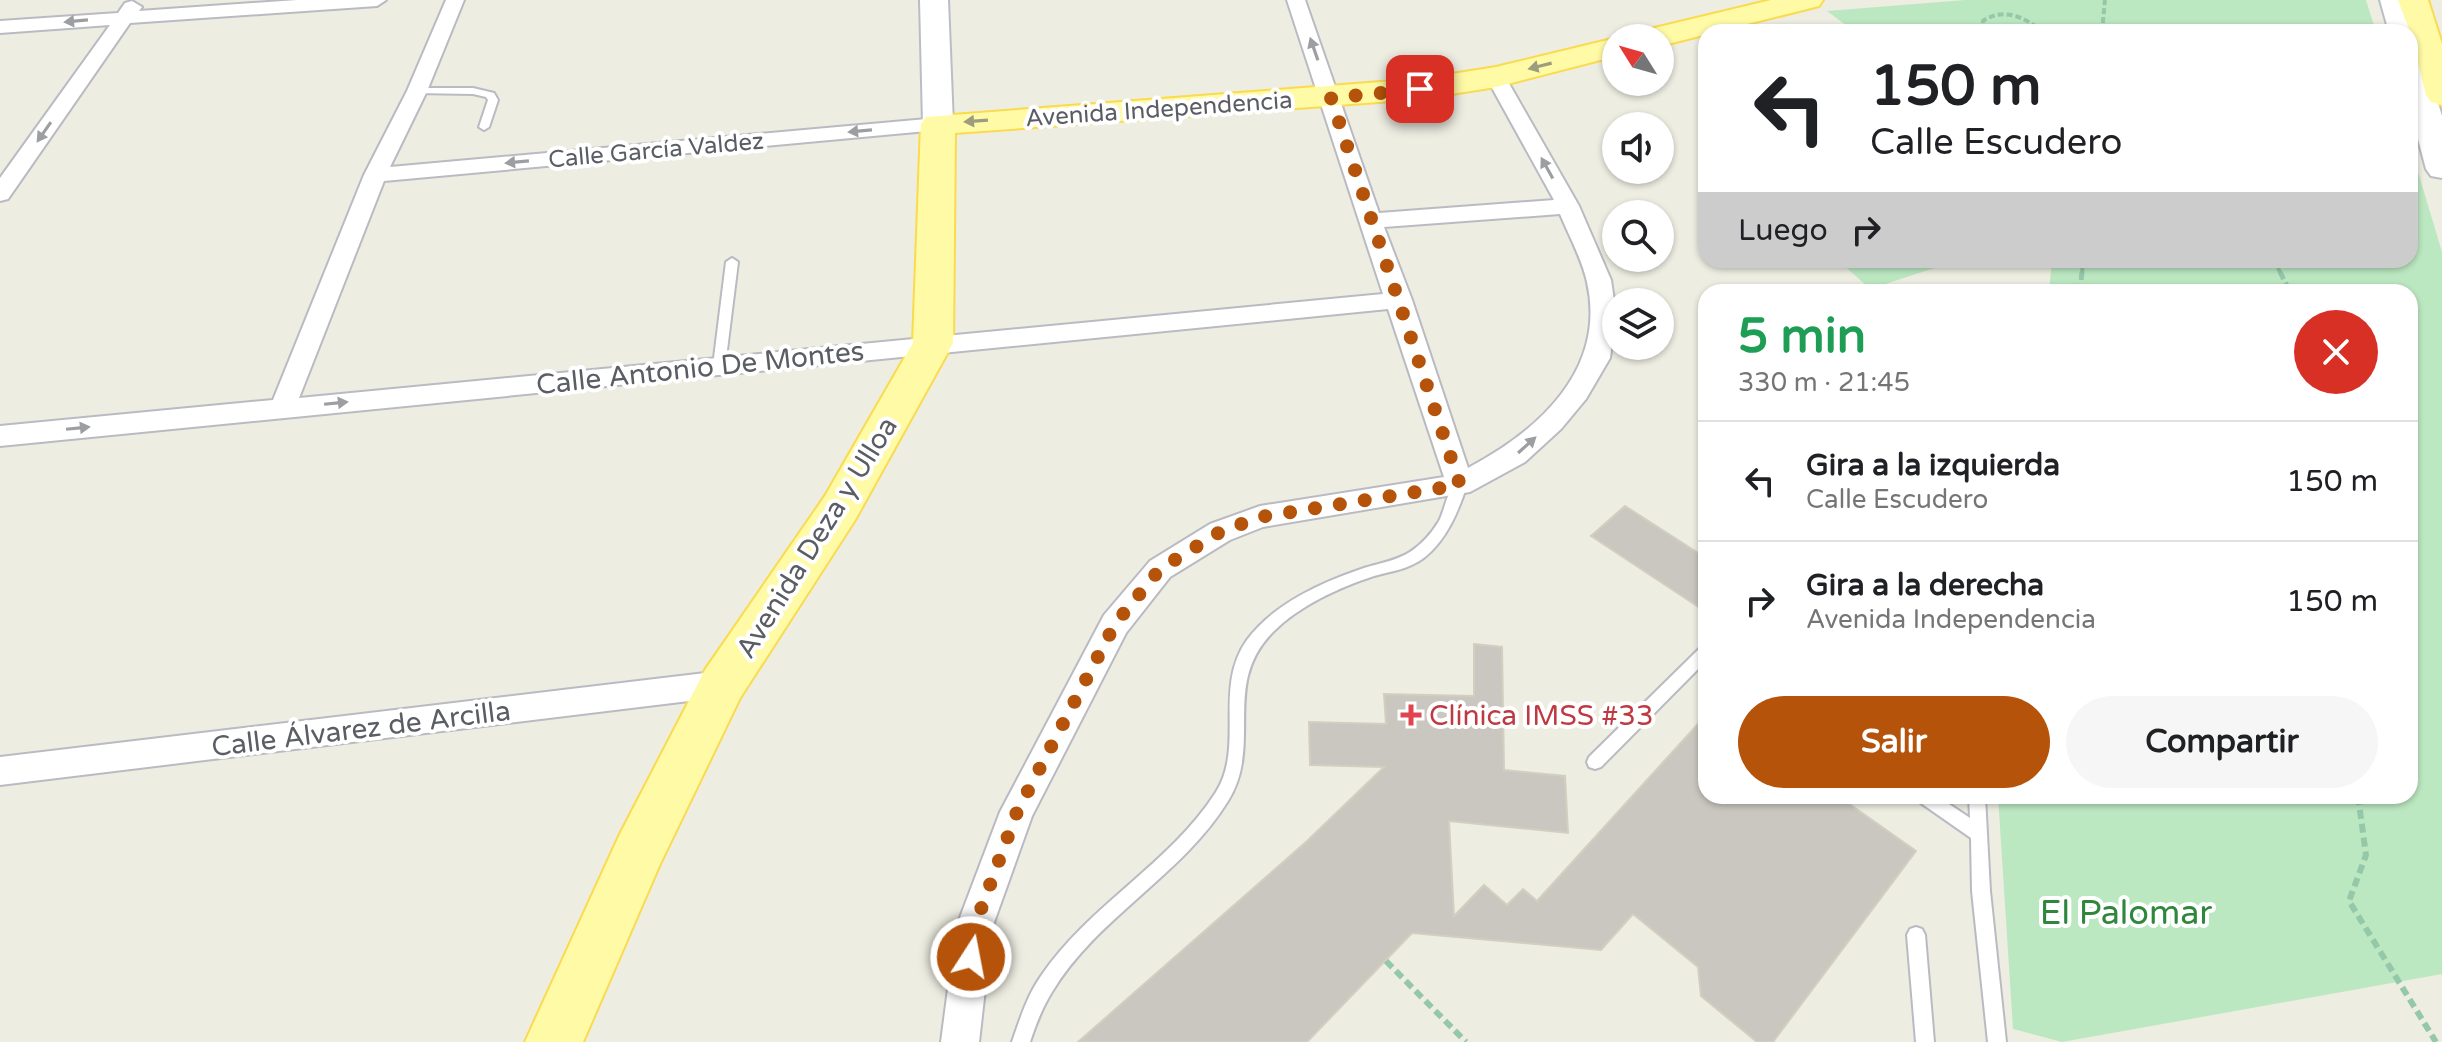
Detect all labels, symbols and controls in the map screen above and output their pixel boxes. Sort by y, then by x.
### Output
one-way arrow [63,15,88,28]
north arrow [1602,24,1674,96]
map controls [1602,24,1674,360]
one-way arrow [1307,37,1319,61]
text: 150 m [1870,53,2041,120]
pin [1386,55,1454,123]
icon: left [1738,56,1842,160]
one-way arrow [1528,60,1553,72]
icon: arrive [1398,67,1442,111]
street label: Avenida Independencia [1025,86,1293,133]
button: sound [1602,112,1674,184]
one-way arrow [963,115,988,128]
text: Calle Escudero [1870,121,2122,164]
one-way arrow [37,122,52,143]
one-way arrow [847,125,872,138]
street label: Calle García Valdez [547,127,765,174]
one-way arrow [504,156,529,169]
one-way arrow [1540,156,1554,179]
button: search [1602,200,1674,272]
icon: right [1844,208,1888,252]
text: Luego [1738,212,1828,249]
button: layers [1602,288,1674,360]
text: 5 min [1738,308,1866,366]
button: close [2294,310,2378,394]
street label: Calle Antonio De Montes [535,334,866,402]
text: 330 m · 21:45 [1738,367,1910,398]
one-way arrow [324,397,349,410]
street label: Avenida Deza y Ulloa [729,411,905,665]
one-way arrow [66,422,91,435]
one-way arrow [1517,437,1536,455]
text: Gira a la izquierda [1806,447,2060,484]
icon: left [1738,459,1782,503]
text: 150 m [2286,463,2378,500]
text: Calle Escudero [1806,484,1988,515]
text: Gira a la derecha [1806,567,2044,604]
icon: right [1738,579,1782,623]
text: 150 m [2286,583,2378,620]
text: Avenida Independencia [1806,604,2096,635]
street label: Calle Álvarez de Arcilla [210,694,513,764]
button: Salir [1738,696,2050,788]
button: Compartir [2066,696,2378,788]
place label: Clínica IMSS #33 [1429,699,1653,733]
marker: Clínica IMSS #33 [1400,704,1422,726]
park label: El Palomar [2040,893,2212,934]
position arrow [929,915,1013,999]

